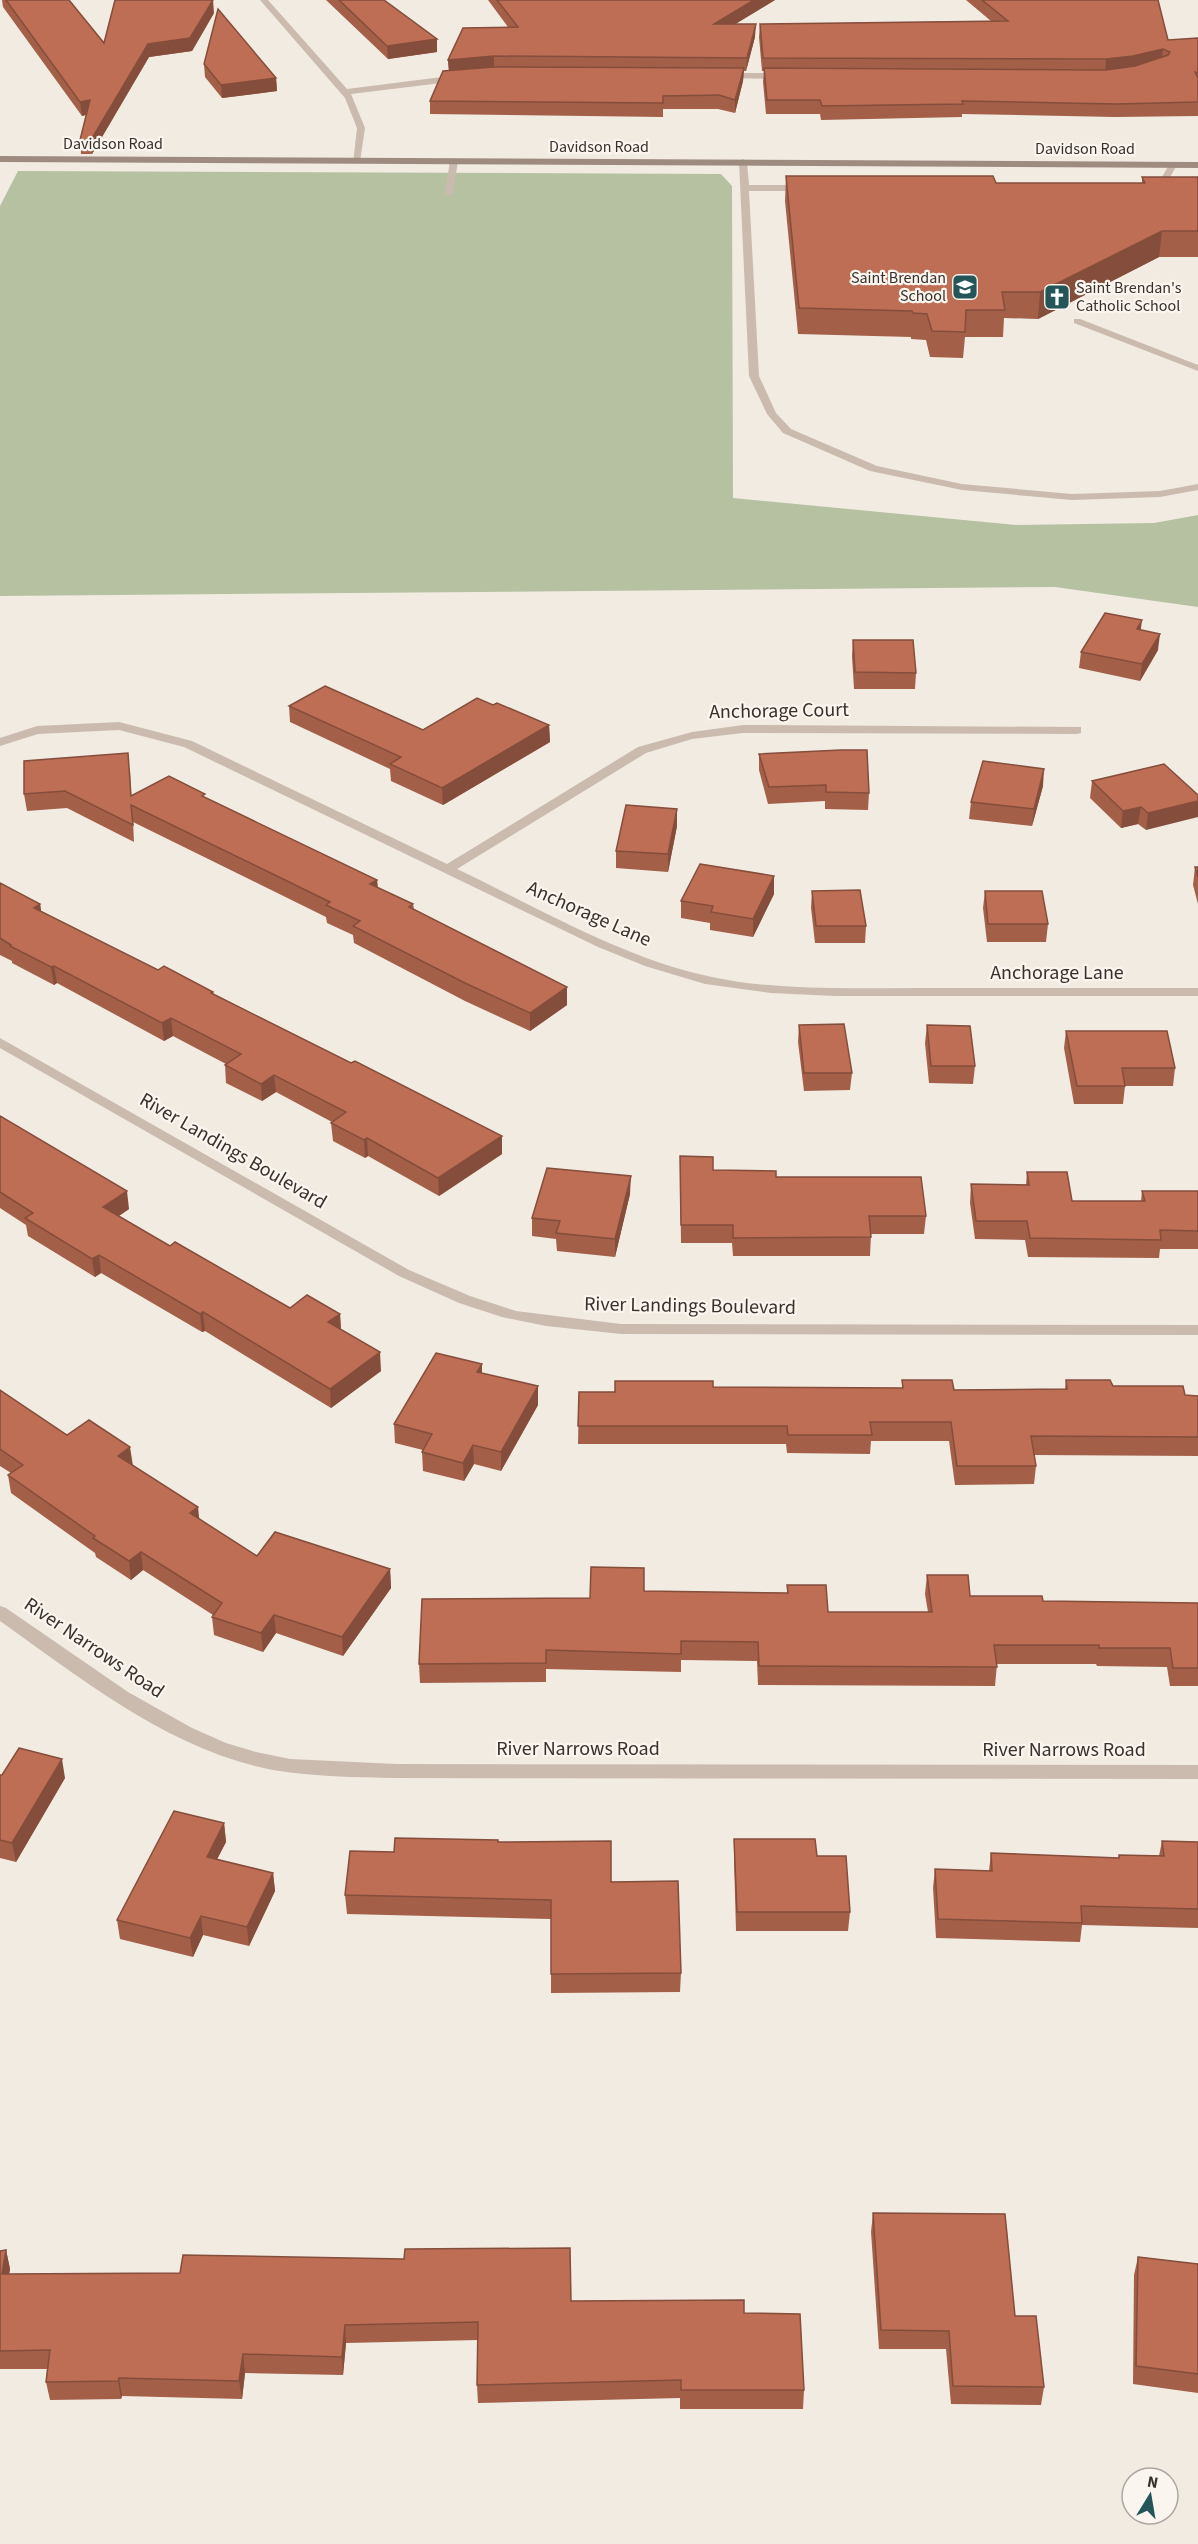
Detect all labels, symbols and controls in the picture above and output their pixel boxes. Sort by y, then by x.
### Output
street label: Davidson Road [63,133,163,155]
street label: Davidson Road [549,136,649,158]
street label: Davidson Road [1035,138,1135,160]
place label: Saint Brendan School [851,267,946,307]
school or university icon: Saint Brendan School [950,272,980,302]
place label: Saint Brendan's Catholic School [1076,277,1182,317]
church icon: Saint Brendan's Catholic School [1042,282,1072,312]
street label: Anchorage Court [709,696,849,726]
street label: Anchorage Lane [522,874,656,954]
street label: Anchorage Lane [990,959,1124,987]
street label: River Landings Boulevard [134,1086,332,1216]
street label: River Landings Boulevard [584,1290,796,1322]
street label: River Narrows Road [18,1591,170,1705]
street label: River Narrows Road [496,1735,660,1763]
street label: River Narrows Road [982,1736,1146,1764]
north arrow [1120,2466,1180,2526]
text: N [1145,2470,1160,2494]

